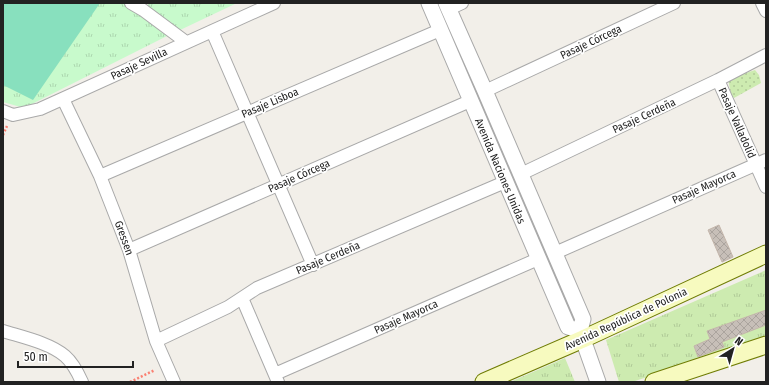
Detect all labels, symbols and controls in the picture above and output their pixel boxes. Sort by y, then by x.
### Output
street label: Pasaje Córcega [558,22,624,62]
street label: Pasaje Sevilla [109,45,169,83]
street label: Pasaje Lisboa [240,85,300,121]
street label: Pasaje Valladolid [716,86,758,160]
street label: Pasaje Cerdeña [610,96,678,136]
street label: Avenida Naciones Unidas [472,116,528,226]
street label: Pasaje Córcega [266,157,332,195]
street label: Pasaje Mayorca [670,167,738,207]
street label: Gressen [112,219,136,257]
street label: Pasaje Cerdeña [294,239,362,277]
street label: Avenida República de Polonia [563,285,689,353]
street label: Pasaje Mayorca [372,297,440,337]
north arrow [713,329,753,369]
text: N [732,334,745,349]
scale bar [18,343,133,369]
text: 50 m [24,350,48,364]

